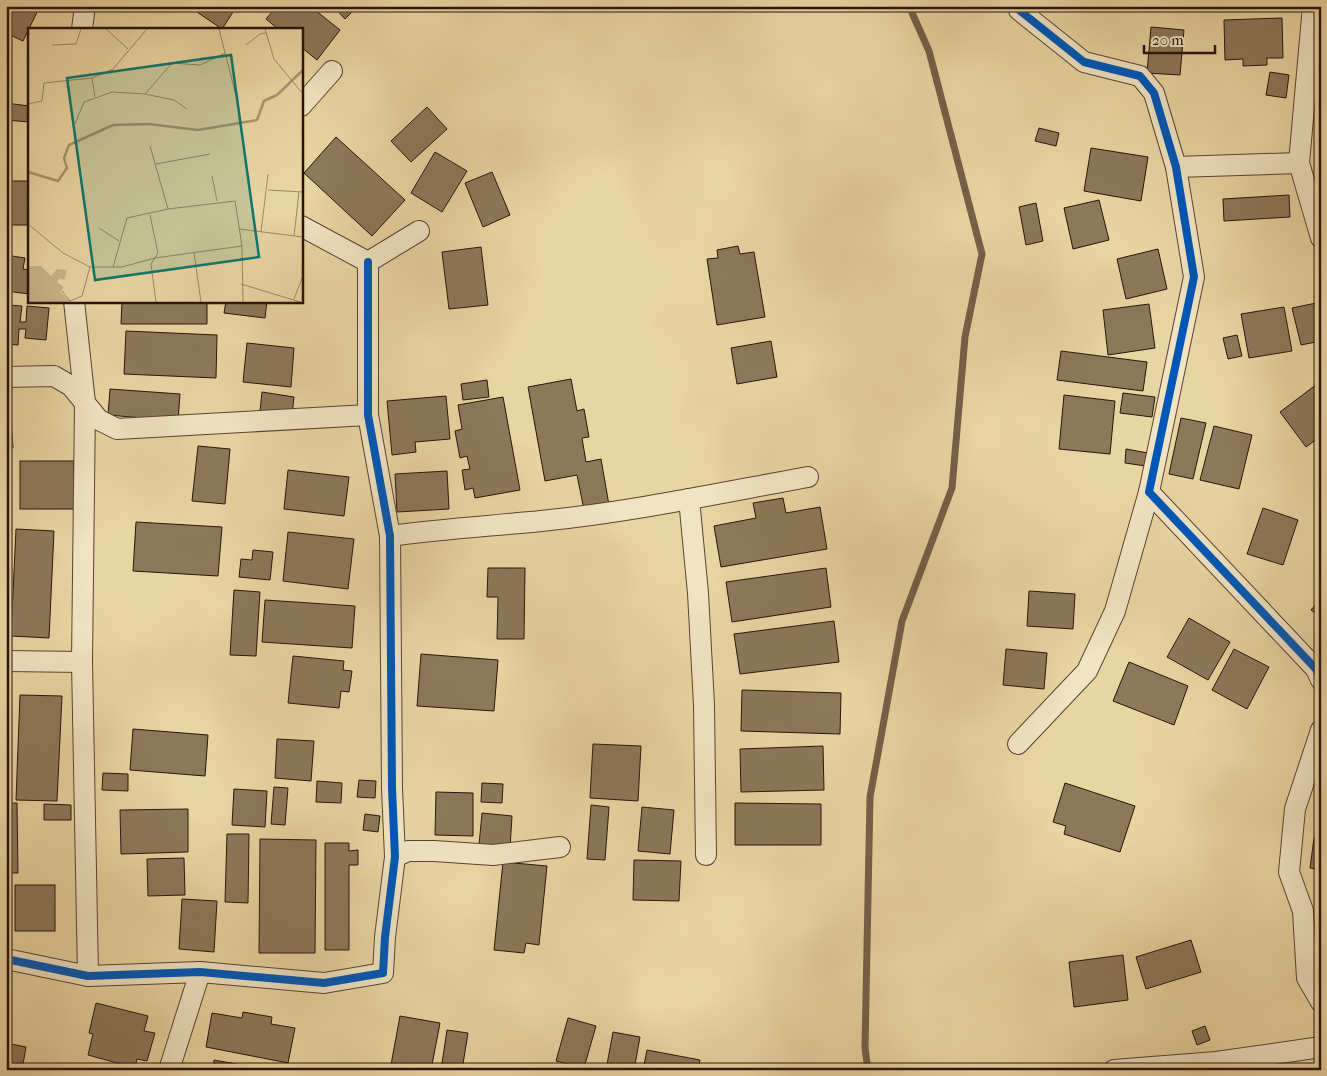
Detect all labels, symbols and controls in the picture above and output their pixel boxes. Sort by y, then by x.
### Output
scale bar [1144,22,1216,54]
inset map [28,28,302,302]
text: 20 m [1152,31,1184,49]

